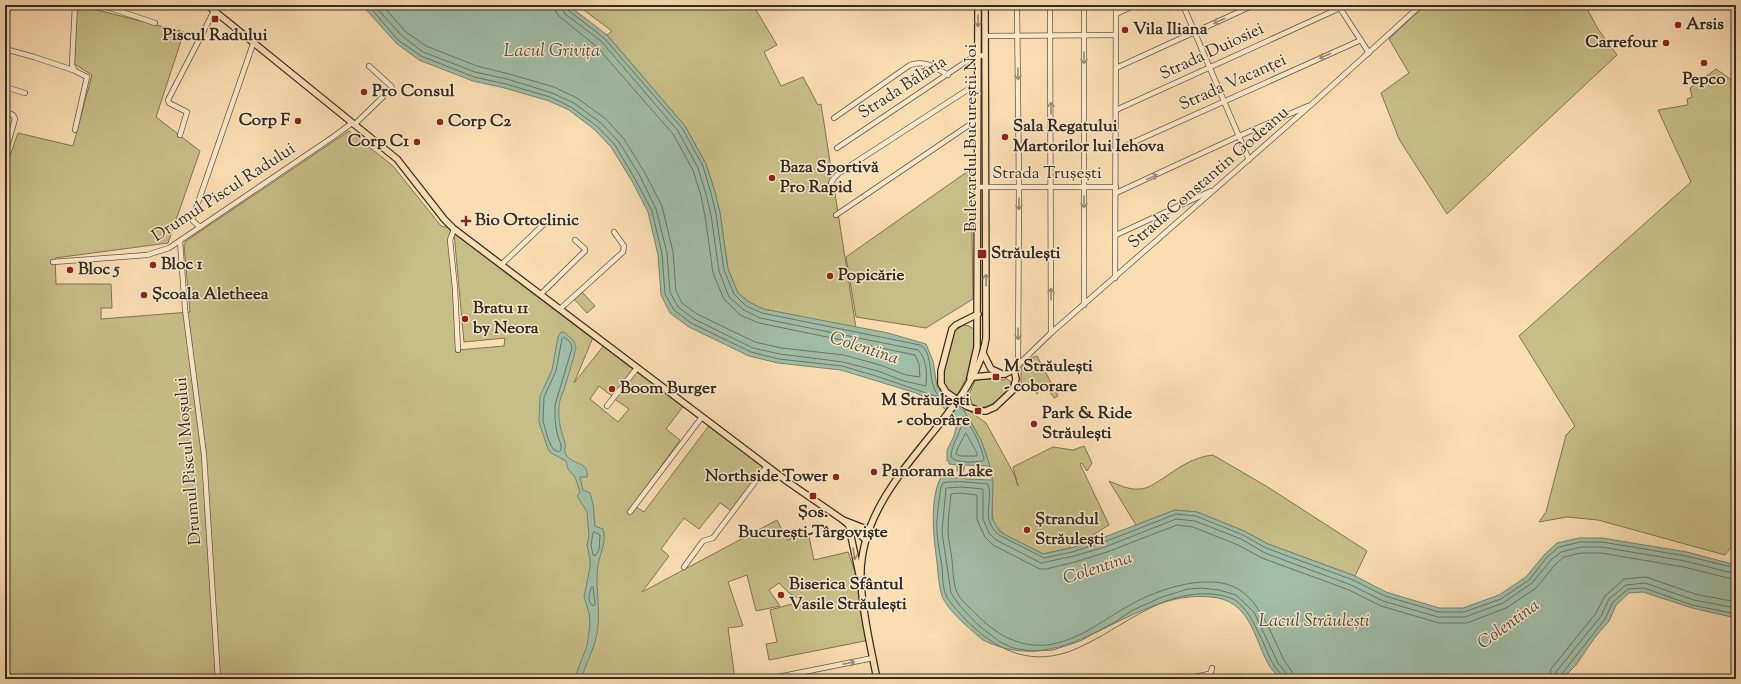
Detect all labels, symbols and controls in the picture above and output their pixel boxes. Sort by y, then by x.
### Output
place label: Arsis [1686,13,1724,37]
marker: Piscul Radului [210,14,220,24]
one-way arrow [974,14,982,27]
street label: Strada Duiosiei [1156,17,1268,87]
place label: Vila Iliana [1133,18,1208,42]
one-way arrow [1213,18,1225,25]
marker: Arsis [1673,20,1683,30]
place label: Piscul Radului [163,24,268,48]
marker: Vila Iliana [1120,25,1130,35]
place label: Carrefour [1585,31,1659,55]
marker: Carrefour [1661,38,1671,48]
water label: Lacul Grivița [504,39,600,65]
street label: Bulevardul Bucureștii Noi [960,43,984,232]
street label: Strada Vacanței [1175,49,1291,117]
street label: Strada Bălăria [854,50,952,126]
one-way arrow [1080,51,1088,64]
one-way arrow [1320,53,1332,60]
marker: Pepco [1699,58,1709,68]
one-way arrow [1014,67,1022,80]
place label: Pepco [1682,68,1726,92]
place label: Pro Consul [372,80,455,104]
marker: Pro Consul [359,87,369,97]
street label: Strada Constantin Godeanu [1123,101,1295,255]
one-way arrow [1047,102,1055,115]
place label: Corp F [239,109,291,133]
place label: Corp C2 [448,110,511,134]
place label: Sala Regatului Martorilor lui Iehova [1013,115,1165,159]
marker: Corp F [293,116,303,126]
marker: Corp C2 [435,117,445,127]
place label: Corp C1 [348,130,409,154]
marker: Sala Regatului Martorilor lui Iehova [1000,132,1010,142]
street label: Drumul Piscul Radului [148,137,301,248]
marker: Corp C1 [412,137,422,147]
place label: Baza Sportivă Pro Rapid [780,156,879,200]
street label: Strada Trușești [992,162,1102,186]
marker: Baza Sportivă Pro Rapid [767,173,777,183]
one-way arrow [1145,173,1157,180]
one-way arrow [1080,195,1088,208]
one-way arrow [1015,197,1023,210]
place label: Bio Ortoclinic [475,209,579,233]
marker: Bio Ortoclinic [460,215,472,227]
place label: Străulești [991,242,1061,266]
marker: Străulești [976,248,988,260]
place label: Bloc 1 [161,253,203,277]
place label: Bloc 5 [78,258,120,282]
marker: Bloc 1 [148,260,158,270]
place label: Popicărie [838,264,905,288]
marker: Bloc 5 [65,265,75,275]
marker: Popicărie [825,271,835,281]
one-way arrow [982,274,990,287]
place label: Școala Aletheea [152,283,269,307]
one-way arrow [1047,288,1055,301]
marker: Școala Aletheea [139,290,149,300]
place label: Bratu 11 by Neora [472,297,539,341]
marker: Bratu 11 by Neora [460,314,470,324]
water label: Colentina [826,326,902,372]
one-way arrow [1014,327,1022,340]
place label: M Străulești - coborare [1004,355,1093,399]
marker: M Străulești - coborare [991,372,1001,382]
street label: Drumul Piscul Moșului [170,376,208,546]
place label: Boom Burger [620,377,717,401]
marker: Boom Burger [607,384,617,394]
place label: M Străulești - coborâre [881,389,970,433]
place label: Park & Ride Străulești [1042,402,1132,446]
marker: M Străulești - coborâre [973,406,983,416]
marker: Park & Ride Străulești [1029,419,1039,429]
place label: Panorama Lake [882,460,993,484]
place label: Northside Tower [705,465,829,489]
marker: Panorama Lake [869,467,879,477]
marker: Northside Tower [831,472,841,482]
marker: Șos. București-Târgoviște [808,491,818,501]
place label: Șos. București-Târgoviște [738,501,888,545]
place label: Ștrandul Străulești [1035,508,1105,552]
marker: Ștrandul Străulești [1022,525,1032,535]
water label: Colentina [1060,546,1136,592]
one-way arrow [850,547,858,560]
place label: Biserica Sfântul Vasile Străulești [789,573,907,617]
marker: Biserica Sfântul Vasile Străulești [776,590,786,600]
water label: Colentina [1472,593,1546,657]
water label: Lacul Străulești [1258,609,1370,635]
one-way arrow [842,659,855,667]

